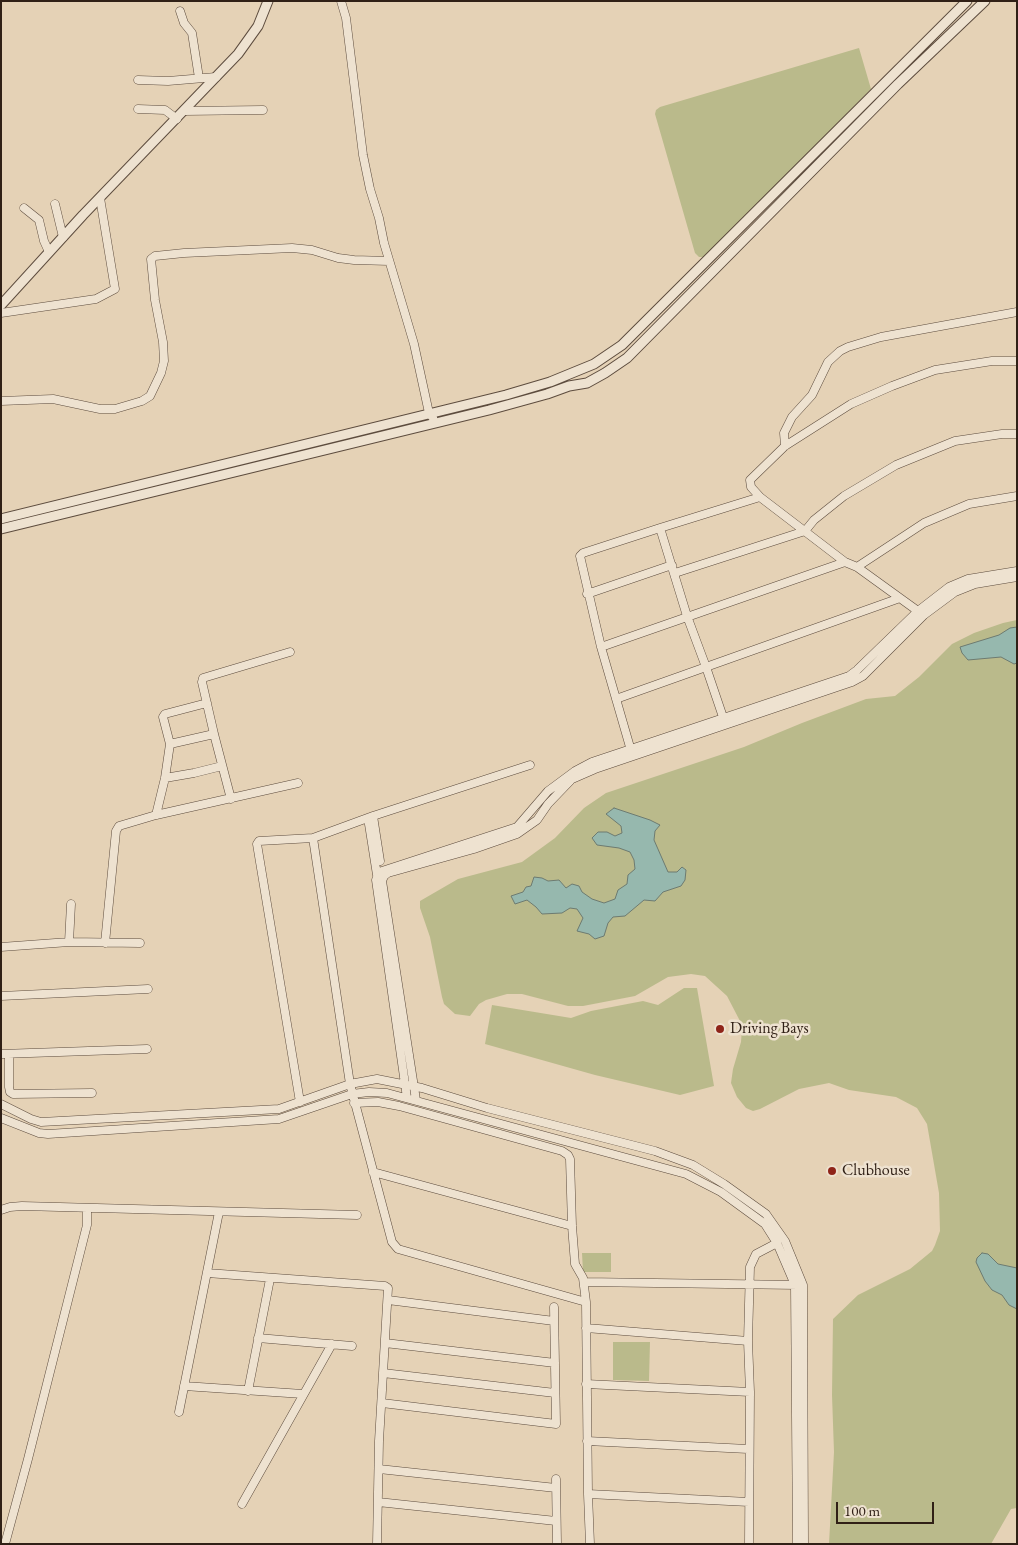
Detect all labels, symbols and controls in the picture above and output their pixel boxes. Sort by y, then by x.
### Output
place label: Driving Bays [730,1019,809,1039]
marker: Driving Bays [714,1023,726,1035]
place label: Clubhouse [842,1161,910,1181]
marker: Clubhouse [826,1165,838,1177]
scale bar [838,1492,936,1524]
text: 100 m [844,1501,880,1520]

